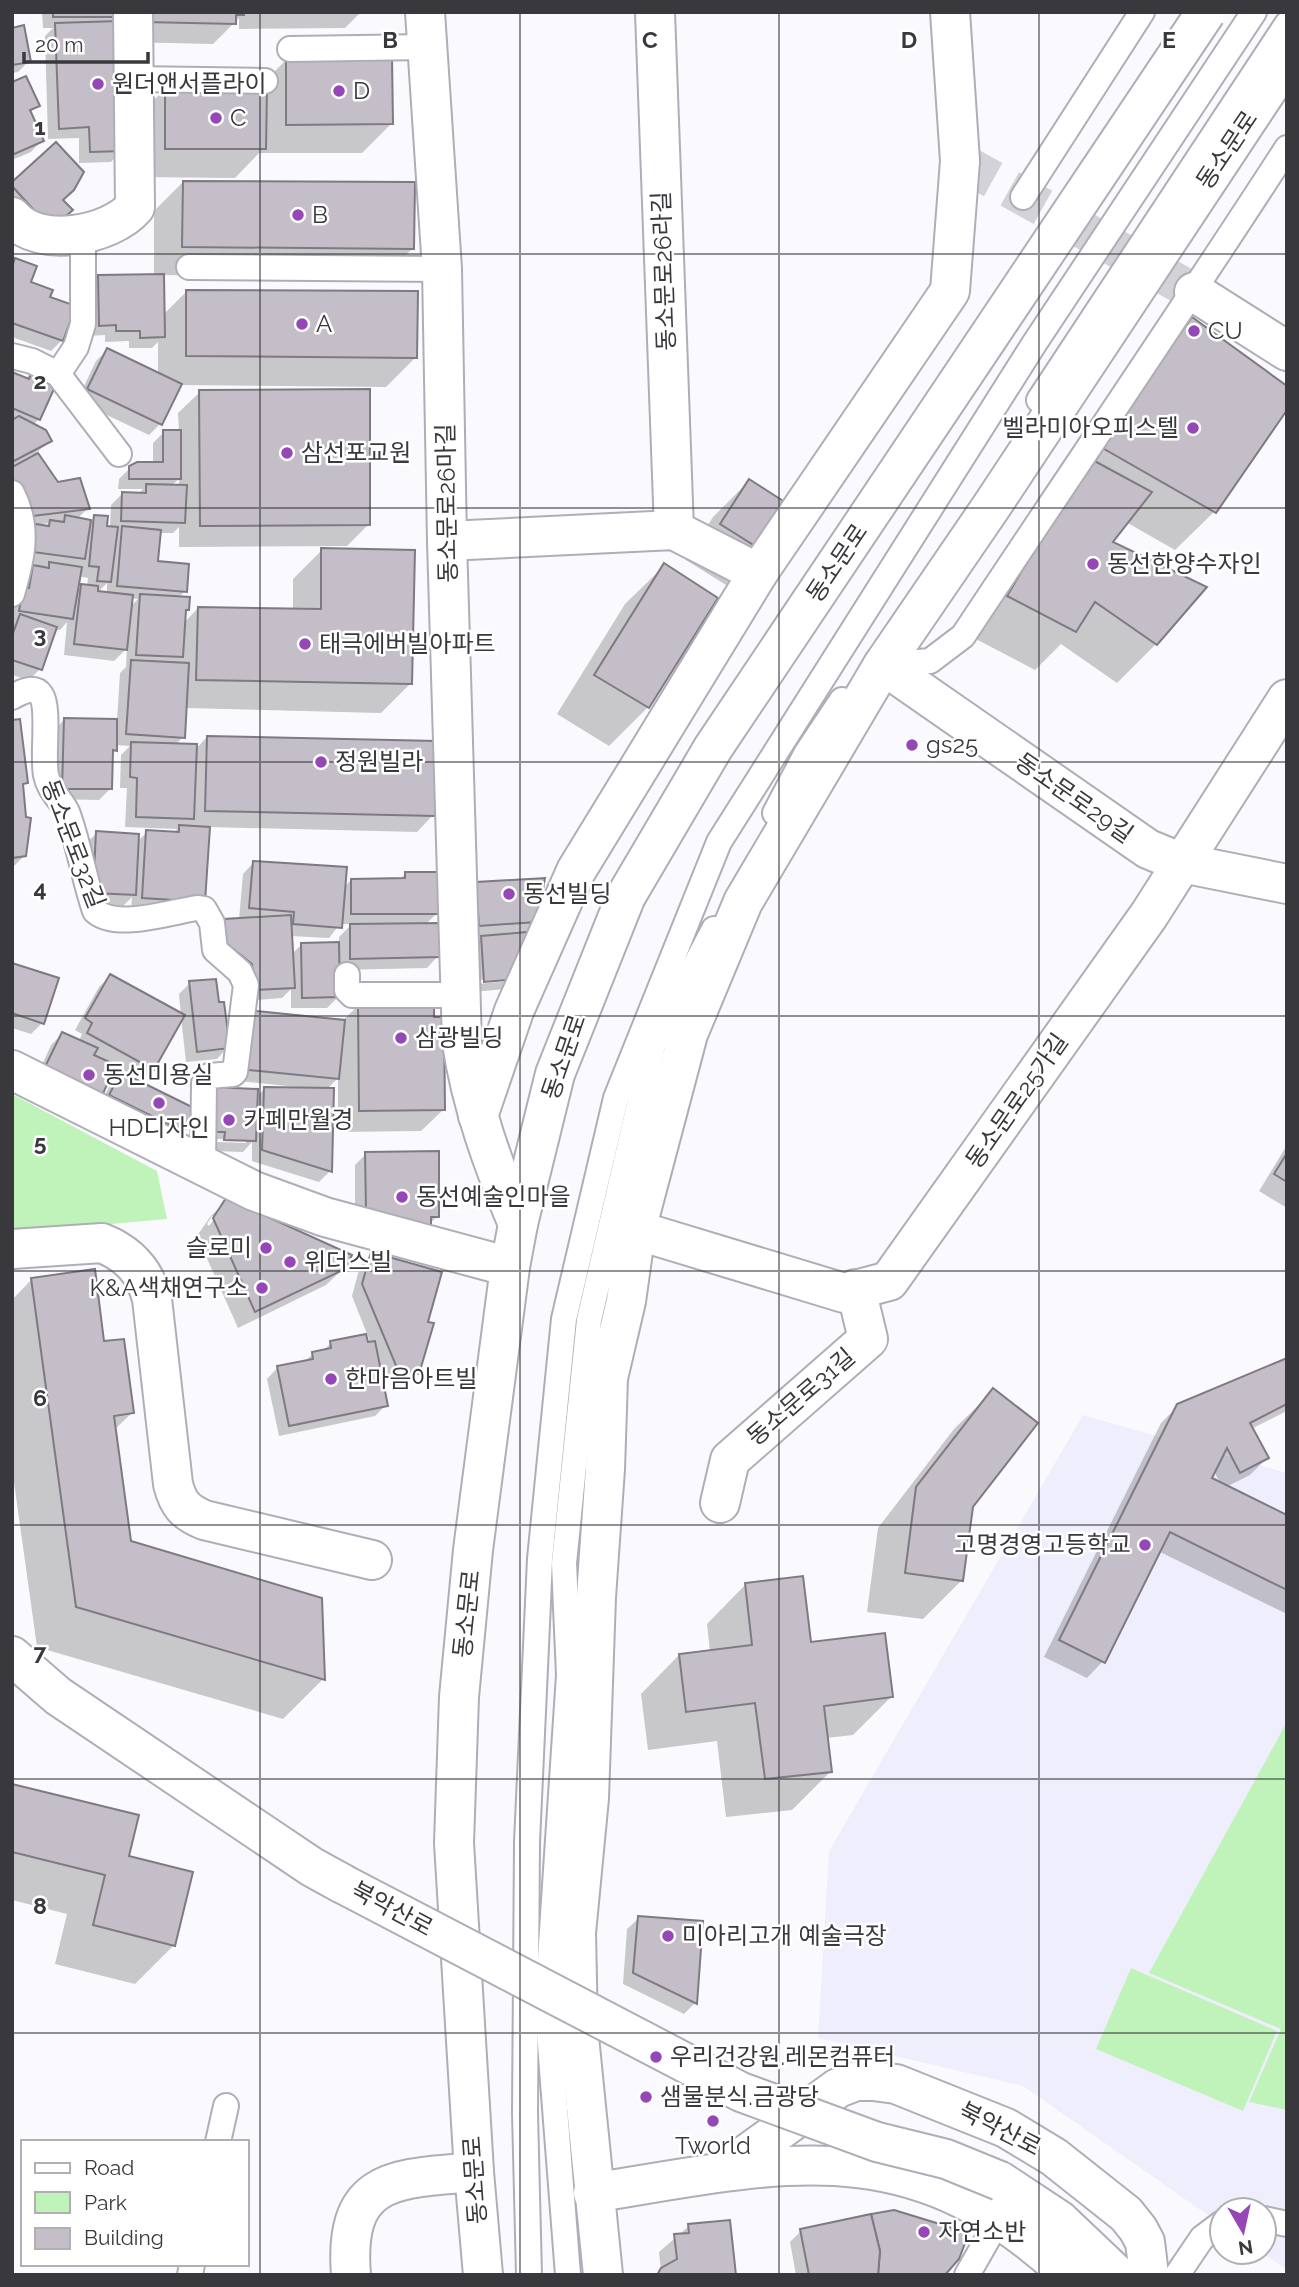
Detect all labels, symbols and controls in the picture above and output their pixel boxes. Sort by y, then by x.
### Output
scale bar [24,21,149,65]
text: B [382,26,398,53]
text: C [642,26,658,53]
text: D [901,26,917,53]
text: E [1162,26,1176,53]
text: 20 m [35,32,83,57]
place label: 원더앤서플라이 [112,69,267,98]
marker: 원더앤서플라이 [90,76,106,92]
place label: D [353,76,370,105]
marker: D [331,83,347,99]
place label: C [230,103,246,132]
street label: 동소문로 [1190,105,1263,194]
marker: C [208,110,224,126]
text: 1 [34,113,46,140]
street label: 동소문로26라길 [646,191,681,351]
place label: B [312,200,328,229]
marker: B [290,207,306,223]
place label: A [316,309,332,338]
marker: A [294,316,310,332]
place label: CU [1208,316,1243,345]
marker: CU [1186,323,1202,339]
text: 2 [34,367,46,394]
place label: 벨라미아오피스텔 [1002,413,1179,442]
marker: 벨라미아오피스텔 [1185,420,1201,436]
street label: 동소문로26마길 [431,423,462,583]
place label: 삼선포교원 [301,438,411,467]
marker: 삼선포교원 [279,445,295,461]
street label: 동소문로 [800,518,873,607]
place label: 동선한양수자인 [1107,549,1262,578]
marker: 동선한양수자인 [1085,556,1101,572]
text: 3 [34,621,46,648]
place label: 태극에버빌아파트 [319,629,496,658]
marker: 태극에버빌아파트 [297,636,313,652]
place label: gs25 [926,730,978,759]
marker: gs25 [904,737,920,753]
street label: 동소문로29길 [1010,746,1139,849]
place label: 정원빌라 [335,747,423,776]
marker: 정원빌라 [313,754,329,770]
street label: 동소문로32길 [36,775,111,912]
text: 4 [33,875,47,902]
place label: 동선빌딩 [523,879,611,908]
marker: 동선빌딩 [501,886,517,902]
street label: 동소문로 [535,1010,592,1103]
place label: 삼광빌딩 [415,1023,503,1052]
street label: 동소문로25가길 [959,1028,1074,1174]
marker: 삼광빌딩 [393,1030,409,1046]
place label: 동선미용실 [103,1060,213,1089]
marker: 동선미용실 [81,1067,97,1083]
marker: HD디자인 [151,1095,167,1111]
place label: 카페만월경 [243,1105,353,1134]
marker: 카페만월경 [221,1112,237,1128]
place label: HD디자인 [108,1113,210,1142]
text: 5 [34,1129,47,1156]
place label: 동선예술인마을 [416,1182,571,1211]
marker: 동선예술인마을 [394,1189,410,1205]
place label: 슬로미 [186,1233,252,1262]
marker: 슬로미 [258,1240,274,1256]
place label: 위더스빌 [304,1247,392,1276]
marker: 위더스빌 [282,1254,298,1270]
place label: K&A색채연구소 [90,1273,248,1302]
marker: K&A색채연구소 [254,1280,270,1296]
street label: 동소문로31길 [741,1342,861,1451]
place label: 한마음아트빌 [345,1364,477,1393]
marker: 한마음아트빌 [323,1371,339,1387]
text: 6 [33,1384,47,1411]
place label: 고명경영고등학교 [954,1530,1131,1559]
marker: 고명경영고등학교 [1137,1537,1153,1553]
street label: 동소문로 [447,1569,486,1659]
text: 7 [34,1638,47,1665]
street label: 북악산로 [346,1875,438,1942]
text: 8 [33,1892,47,1919]
place label: 미아리고개 예술극장 [682,1921,887,1950]
marker: 미아리고개 예술극장 [660,1928,676,1944]
place label: 우리건강원.레몬컴퓨터 [670,2042,895,2071]
marker: 우리건강원.레몬컴퓨터 [648,2049,664,2065]
place label: 샘물분식.금광당 [660,2082,819,2111]
marker: 샘물분식.금광당 [638,2089,654,2105]
street label: 북악산로 [954,2096,1046,2162]
marker: Tworld [705,2113,721,2129]
place label: Tworld [675,2131,751,2160]
street label: 동소문로 [457,2135,492,2225]
legend [21,2140,248,2266]
text: Road [84,2155,134,2180]
text: Park [84,2190,127,2215]
north arrow [1208,2196,1278,2266]
place label: 자연소반 [938,2217,1026,2246]
marker: 자연소반 [916,2224,932,2240]
text: Building [84,2225,164,2250]
text: N [1237,2236,1255,2260]

